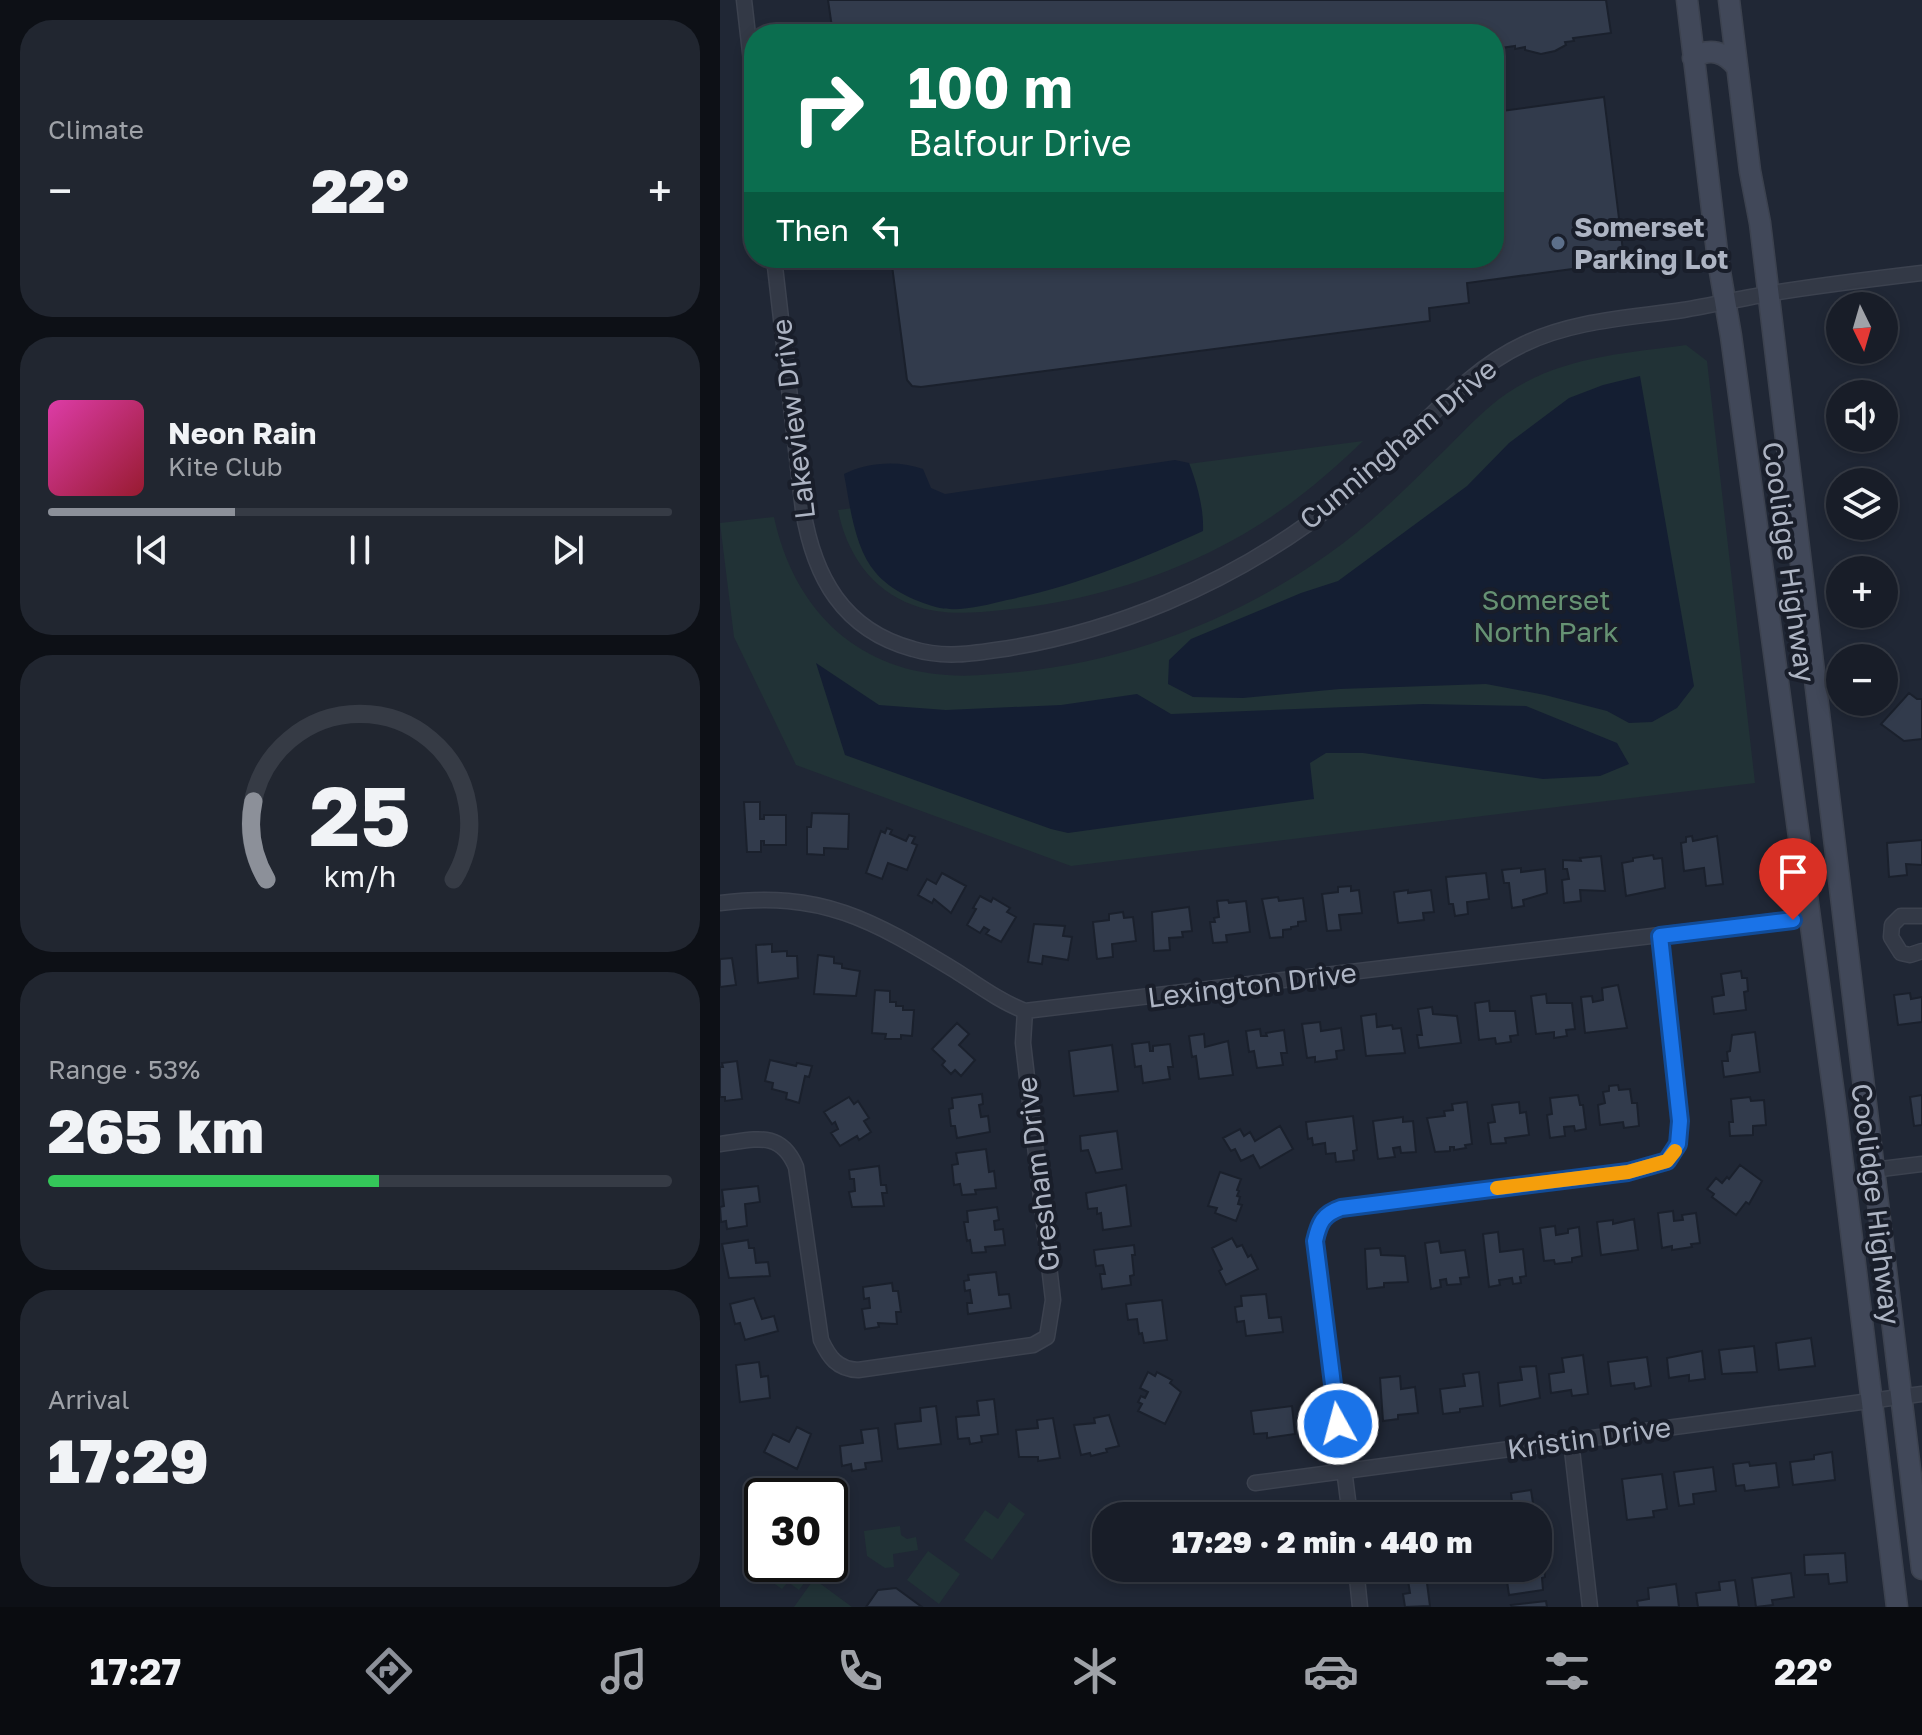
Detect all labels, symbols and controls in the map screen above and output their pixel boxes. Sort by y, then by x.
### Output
text: 100 m [908,53,1073,120]
icon: right [776,56,880,160]
text: Climate [48,114,144,145]
text: Balfour Drive [908,121,1132,164]
text: 22° [311,154,409,226]
text: − [48,164,72,217]
text: + [648,164,672,217]
icon: left [865,208,909,252]
place label: Somerset Parking Lot [1574,210,1728,275]
text: Then [776,212,849,248]
marker: Somerset Parking Lot [1549,234,1567,252]
north arrow [1826,292,1898,364]
map controls [1826,292,1898,716]
street label: Lakeview Drive [764,317,821,521]
street label: Cunningham Drive [1293,352,1503,536]
button: sound [1826,380,1898,452]
text: Neon Rain [168,415,316,451]
street label: Coolidge Highway [1756,439,1823,685]
text: Kite Club [168,451,283,482]
button: layers [1826,468,1898,540]
icon: previous [130,528,174,572]
icon: pause [338,528,382,572]
icon: next [546,528,590,572]
button: + [1826,556,1898,628]
park label: Somerset North Park [1473,583,1619,648]
button: − [1826,644,1898,716]
text: 25 [309,763,411,863]
pin [1759,838,1827,920]
icon: arrive [1771,850,1815,894]
text: km/h [324,859,396,893]
street label: Lexington Drive [1146,955,1358,1014]
text: Range · 53% [48,1054,200,1085]
street label: Gresham Drive [1009,1075,1066,1273]
street label: Coolidge Highway [1845,1081,1908,1327]
text: 265 km [48,1094,264,1166]
position arrow [1296,1382,1380,1466]
text: Arrival [48,1384,129,1415]
street label: Kristin Drive [1505,1410,1673,1465]
text: 17:29 [48,1424,209,1496]
speed limit sign: 30 [744,1478,848,1582]
text: 17:29 · 2 min · 440 m [1172,1524,1472,1560]
icon: directions [361,1643,417,1699]
icon: music [596,1643,652,1699]
icon: phone [832,1643,888,1699]
icon: climate [1067,1643,1123,1699]
icon: car [1303,1643,1359,1699]
icon: filters [1539,1643,1595,1699]
text: 17:27 [90,1650,181,1693]
text: 22° [1774,1650,1832,1693]

